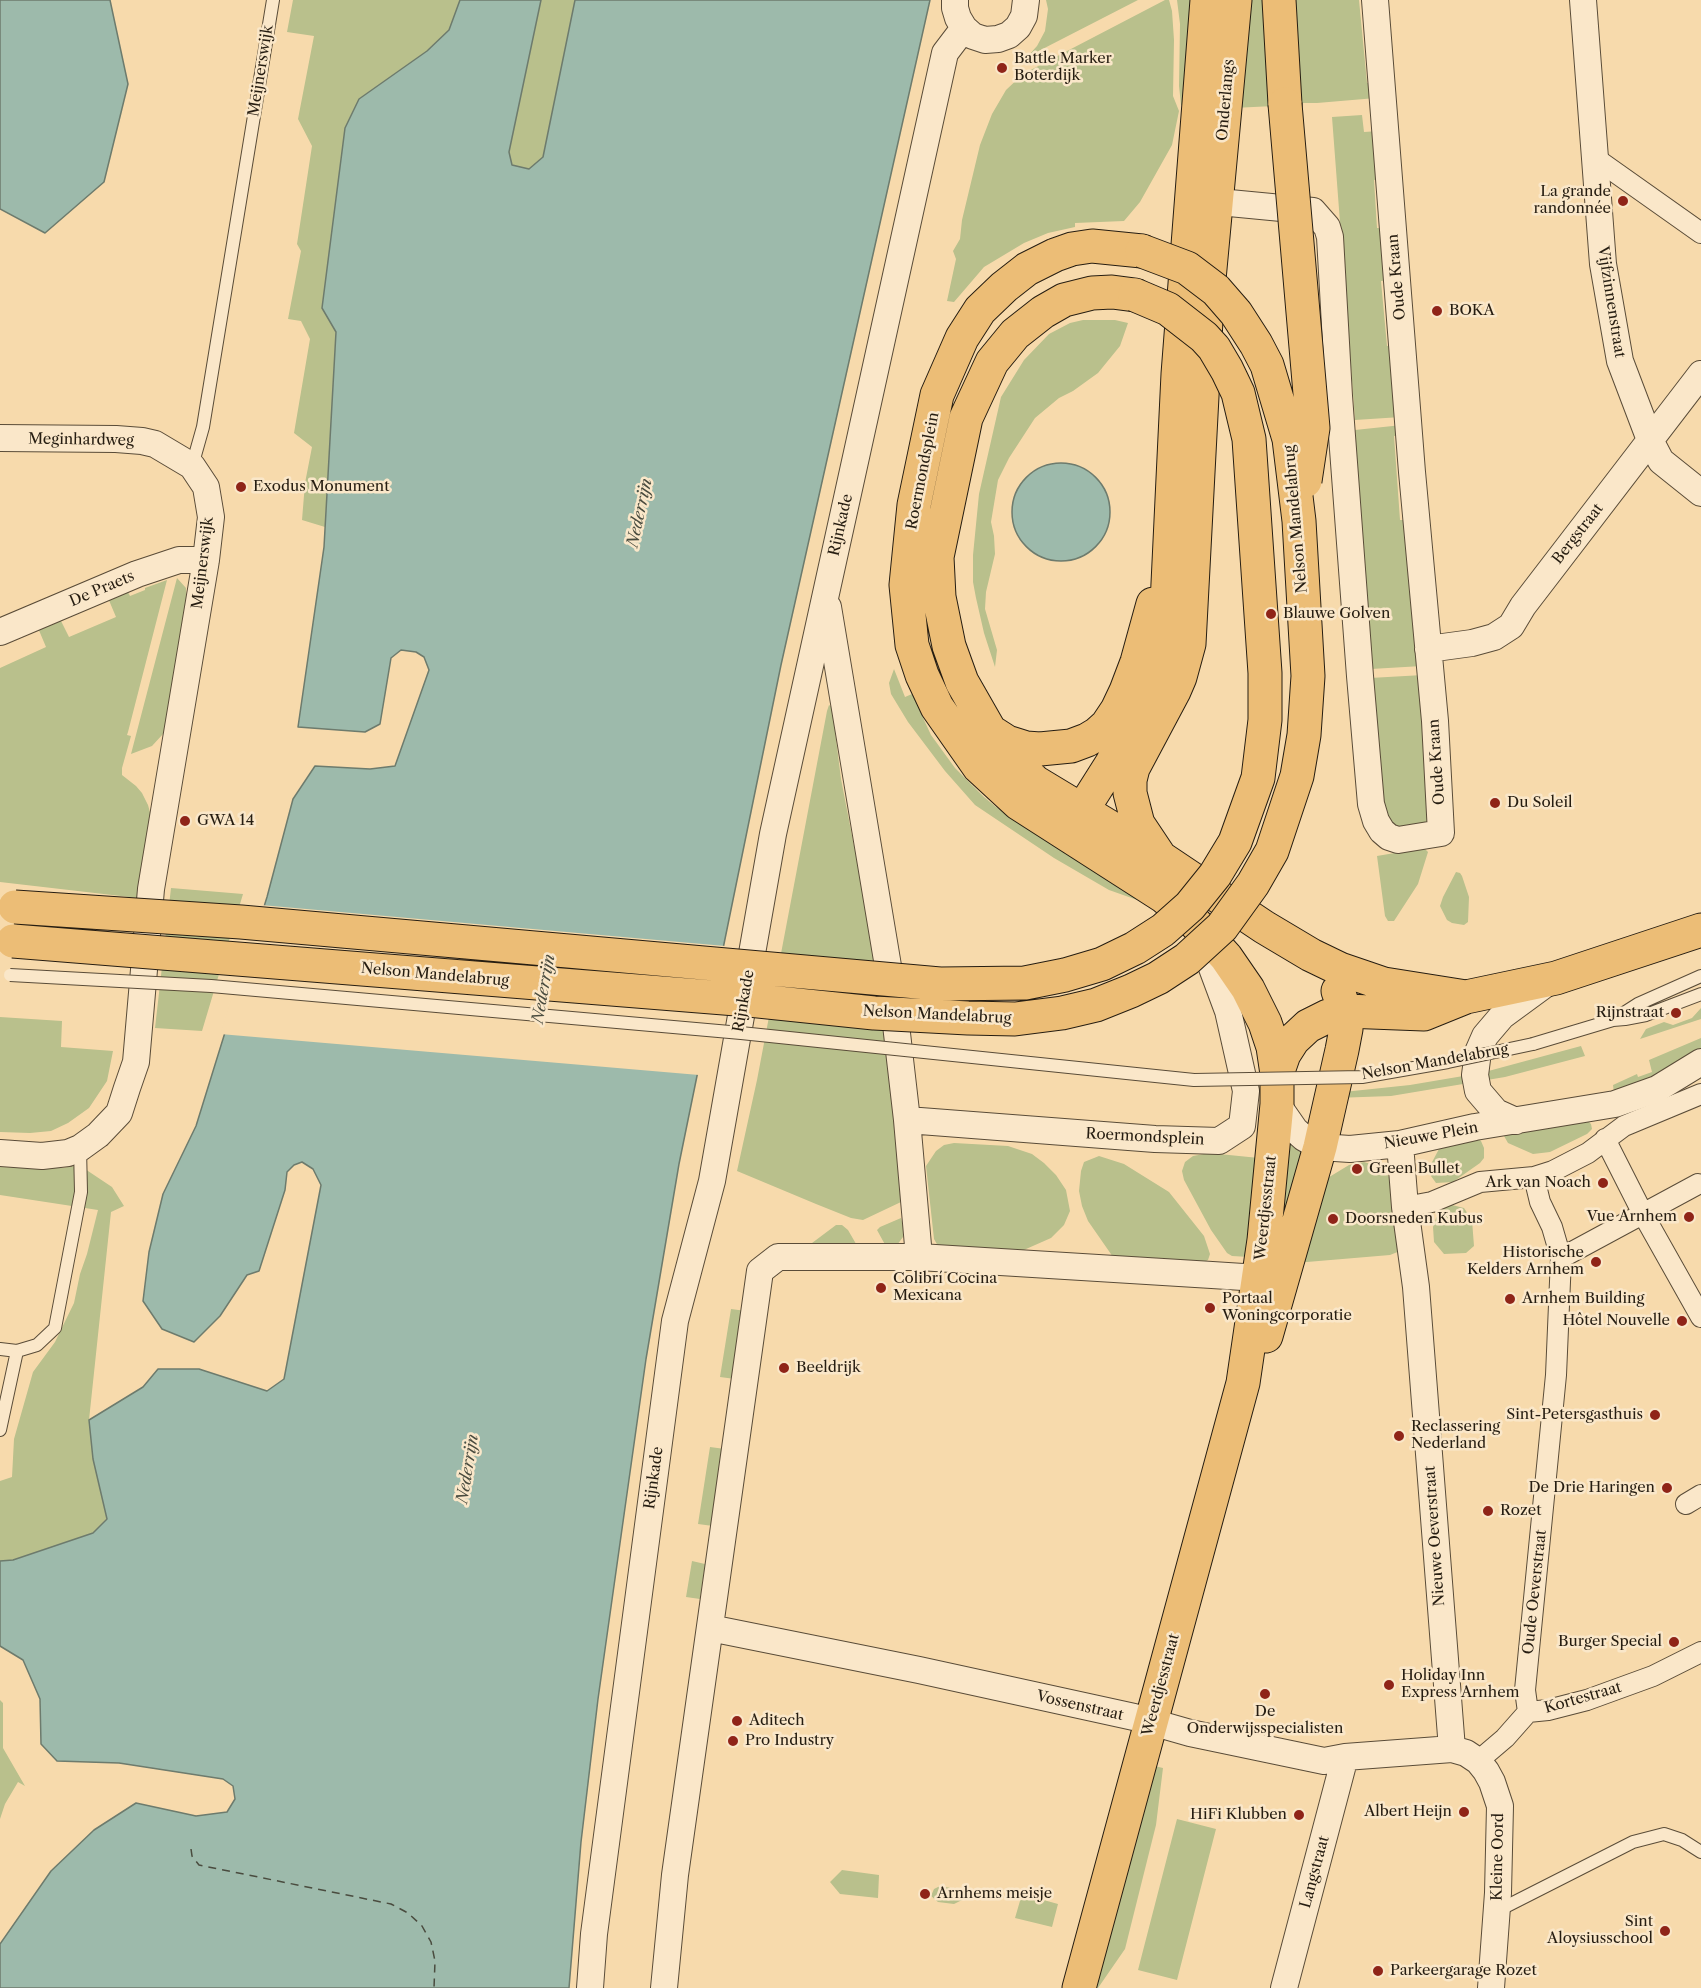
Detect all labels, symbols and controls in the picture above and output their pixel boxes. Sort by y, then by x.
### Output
street label: Meijnerswijk [245,24,277,118]
place label: Battle Marker Boterdijk [1014,50,1112,85]
street label: Onderlangs [1213,58,1239,142]
marker: Battle Marker Boterdijk [995,61,1009,75]
place label: La grande randonnée [1534,183,1611,218]
marker: La grande randonnée [1616,194,1630,208]
street label: Oude Kraan [1384,233,1410,321]
street label: Vijfzinnenstraat [1593,245,1629,359]
place label: BOKA [1449,302,1495,320]
marker: BOKA [1430,304,1444,318]
street label: Roermondsplein [903,411,943,531]
street label: Meginhardweg [28,430,134,450]
street label: Nelson Mandelabrug [1281,444,1311,594]
water label: Nederrijn [623,477,657,549]
place label: Exodus Monument [253,478,390,496]
marker: Exodus Monument [234,480,248,494]
street label: Rijnkade [825,492,857,558]
street label: Bergstraat [1549,500,1607,568]
street label: Meijnerswijk [188,516,218,610]
street label: De Praets [67,567,137,611]
place label: Blauwe Golven [1283,605,1390,623]
marker: Blauwe Golven [1264,607,1278,621]
street label: Oude Kraan [1425,718,1449,806]
place label: Du Soleil [1507,794,1572,812]
marker: Du Soleil [1488,796,1502,810]
place label: GWA 14 [197,812,254,830]
marker: GWA 14 [178,814,192,828]
water label: Nederrijn [528,953,560,1025]
street label: Nelson Mandelabrug [360,960,510,990]
street label: Rijnkade [730,968,758,1034]
street label: Nelson Mandelabrug [862,1002,1012,1028]
place label: Rijnstraat [1596,1004,1664,1022]
marker: Rijnstraat [1669,1006,1683,1020]
street label: Nelson Mandelabrug [1360,1040,1510,1084]
street label: Nieuwe Plein [1382,1119,1480,1153]
street label: Roermondsplein [1085,1125,1205,1149]
street label: Weerdjesstraat [1252,1155,1280,1261]
place label: Green Bullet [1369,1160,1460,1178]
marker: Green Bullet [1350,1162,1364,1176]
place label: Ark van Noach [1486,1174,1591,1192]
marker: Ark van Noach [1596,1176,1610,1190]
place label: Vue Arnhem [1587,1208,1677,1226]
place label: Doorsneden Kubus [1345,1210,1483,1228]
marker: Vue Arnhem [1682,1210,1696,1224]
marker: Doorsneden Kubus [1326,1212,1340,1226]
place label: Historische Kelders Arnhem [1467,1244,1584,1279]
marker: Historische Kelders Arnhem [1589,1255,1603,1269]
place label: Colibrí Cocina Mexicana [893,1270,997,1305]
marker: Colibrí Cocina Mexicana [874,1281,888,1295]
place label: Portaal Woningcorporatie [1222,1290,1352,1325]
place label: Arnhem Building [1522,1290,1644,1308]
marker: Arnhem Building [1503,1292,1517,1306]
marker: Portaal Woningcorporatie [1203,1301,1217,1315]
place label: Hôtel Nouvelle [1562,1312,1670,1330]
marker: Hôtel Nouvelle [1675,1314,1689,1328]
place label: Beeldrijk [796,1359,861,1377]
marker: Beeldrijk [777,1361,791,1375]
place label: Sint-Petersgasthuis [1506,1406,1643,1424]
marker: Sint-Petersgasthuis [1648,1408,1662,1422]
place label: Reclassering Nederland [1411,1418,1500,1453]
marker: Reclassering Nederland [1392,1429,1406,1443]
water label: Nederrijn [453,1433,483,1505]
street label: Rijnkade [641,1446,667,1510]
street label: Nieuwe Oeverstraat [1421,1465,1449,1607]
place label: De Drie Haringen [1528,1479,1655,1497]
marker: De Drie Haringen [1660,1481,1674,1495]
place label: Rozet [1500,1502,1541,1520]
marker: Rozet [1481,1504,1495,1518]
street label: Oude Oeverstraat [1519,1529,1551,1655]
street label: Weerdjesstraat [1139,1632,1183,1738]
place label: Burger Special [1558,1633,1662,1651]
marker: Burger Special [1667,1635,1681,1649]
place label: Holiday Inn Express Arnhem [1401,1667,1519,1702]
marker: Holiday Inn Express Arnhem [1382,1678,1396,1692]
street label: Kortestraat [1542,1678,1624,1718]
street label: Vossenstraat [1035,1687,1125,1725]
marker: De Onderwijsspecialisten [1258,1687,1272,1701]
place label: De Onderwijsspecialisten [1187,1703,1343,1738]
place label: Aditech [749,1712,805,1730]
marker: Aditech [730,1714,744,1728]
place label: Pro Industry [745,1732,834,1750]
marker: Pro Industry [726,1734,740,1748]
place label: Albert Heijn [1364,1803,1452,1821]
marker: Albert Heijn [1457,1805,1471,1819]
place label: HiFi Klubben [1190,1806,1287,1824]
marker: HiFi Klubben [1292,1808,1306,1822]
street label: Kleine Oord [1488,1813,1508,1901]
street label: Langstraat [1297,1834,1333,1910]
place label: Arnhems meisje [937,1885,1052,1903]
marker: Arnhems meisje [918,1887,932,1901]
place label: Sint Aloysiusschool [1547,1913,1653,1948]
marker: Sint Aloysiusschool [1658,1924,1672,1938]
place label: Parkeergarage Rozet [1390,1962,1537,1980]
marker: Parkeergarage Rozet [1371,1964,1385,1978]

